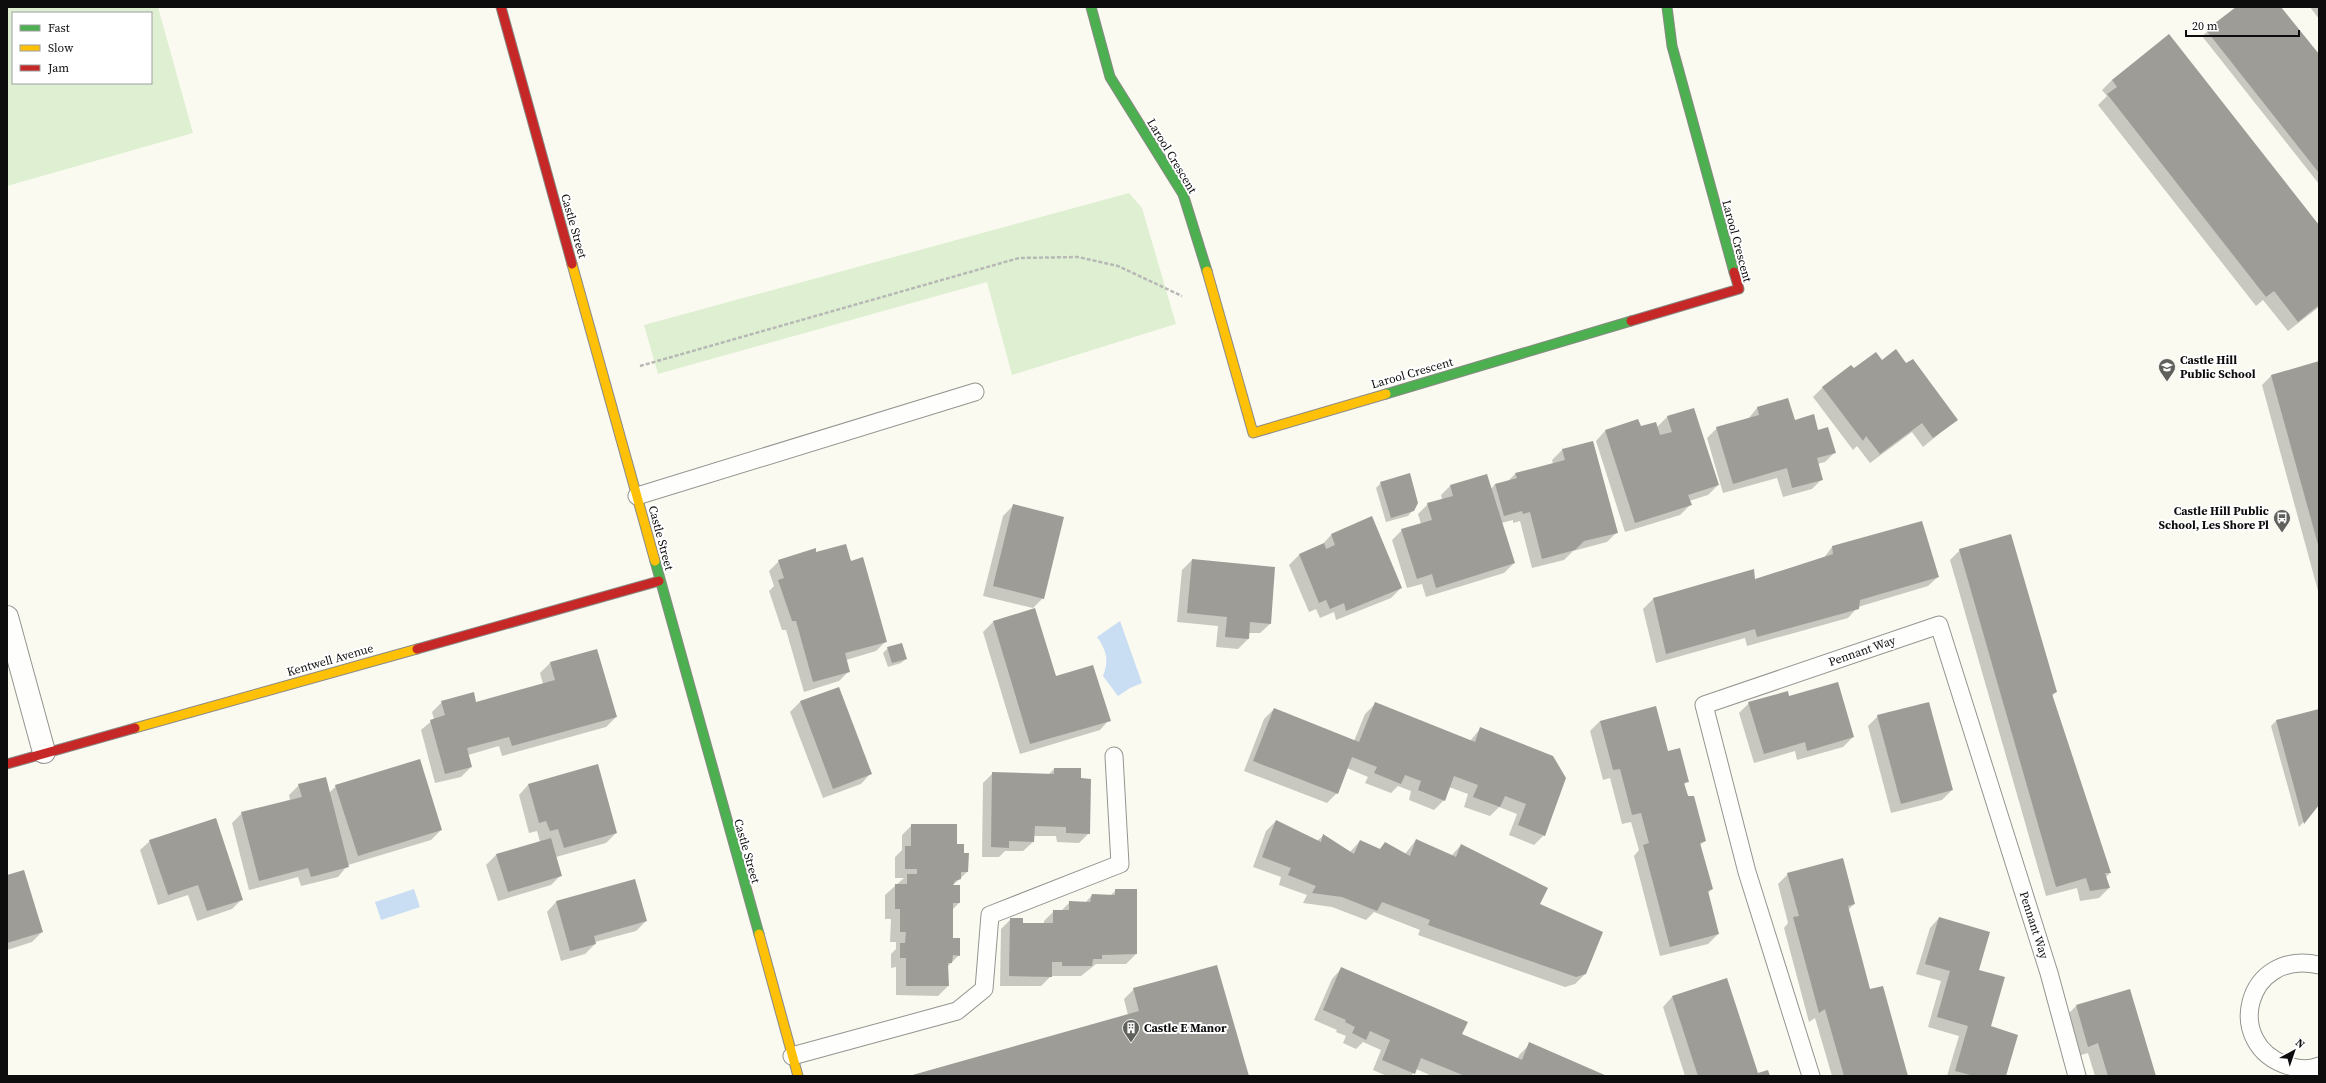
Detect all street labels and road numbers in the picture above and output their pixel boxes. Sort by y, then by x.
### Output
street label: Larool Crescent [1143,116,1201,196]
street label: Castle Street [557,192,591,260]
street label: Larool Crescent [1718,198,1756,284]
street label: Larool Crescent [1369,354,1455,392]
street label: Castle Street [645,504,677,572]
street label: Pennant Way [1826,632,1898,670]
street label: Kentwell Avenue [285,640,375,680]
street label: Castle Street [730,817,764,885]
street label: Pennant Way [2016,889,2053,962]

